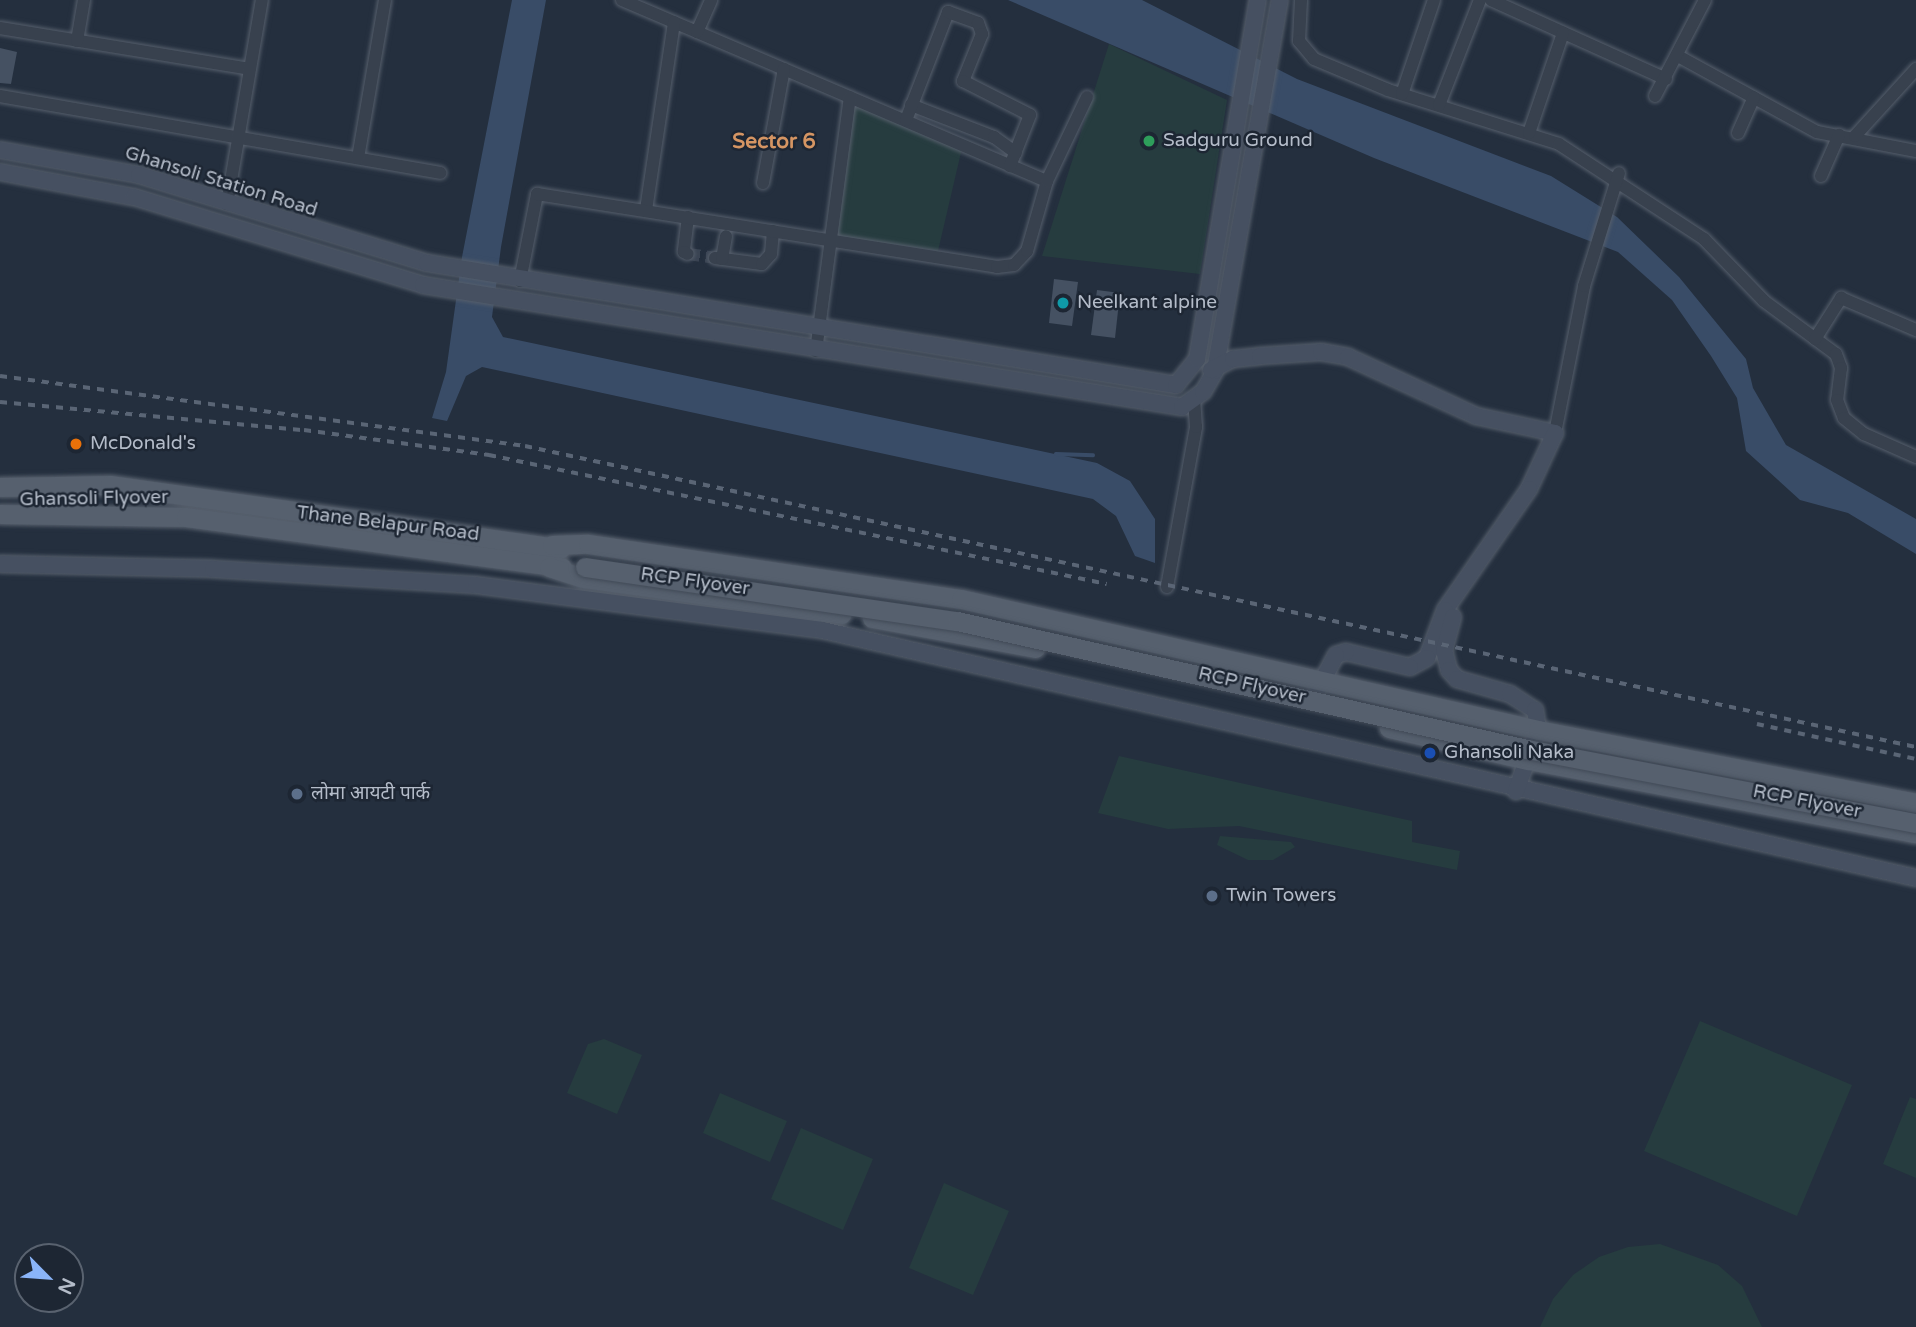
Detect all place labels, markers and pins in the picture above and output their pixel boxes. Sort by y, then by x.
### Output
place label: Sadguru Ground [1163,130,1313,152]
marker: Sadguru Ground [1141,133,1157,149]
place label: Neelkant alpine [1077,292,1217,314]
marker: Neelkant alpine [1055,295,1071,311]
place label: McDonald's [90,433,196,455]
marker: McDonald's [68,436,84,452]
place label: Ghansoli Naka [1444,742,1574,764]
marker: Ghansoli Naka [1422,745,1438,761]
place label: लोमा आयटी पार्क [311,783,430,805]
marker: लोमा आयटी पार्क [289,786,305,802]
place label: Twin Towers [1226,885,1336,907]
marker: Twin Towers [1204,888,1220,904]

